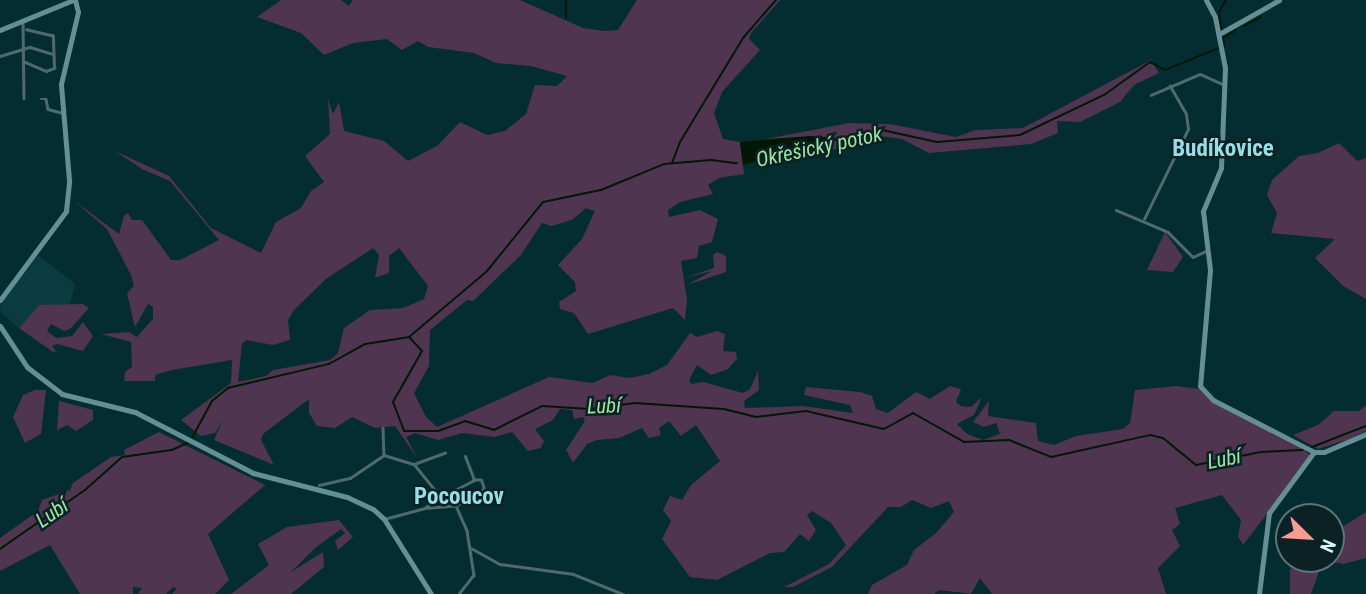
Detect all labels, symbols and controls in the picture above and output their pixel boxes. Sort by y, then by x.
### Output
water label: Okřešický potok [754,121,884,173]
district label: Budíkovice [1172,135,1274,163]
water label: Lubí [587,393,621,419]
water label: Lubí [1205,443,1243,475]
district label: Pocoucov [414,483,504,511]
water label: Lubí [31,493,73,533]
north arrow [1275,503,1345,573]
text: N [1315,536,1341,556]

